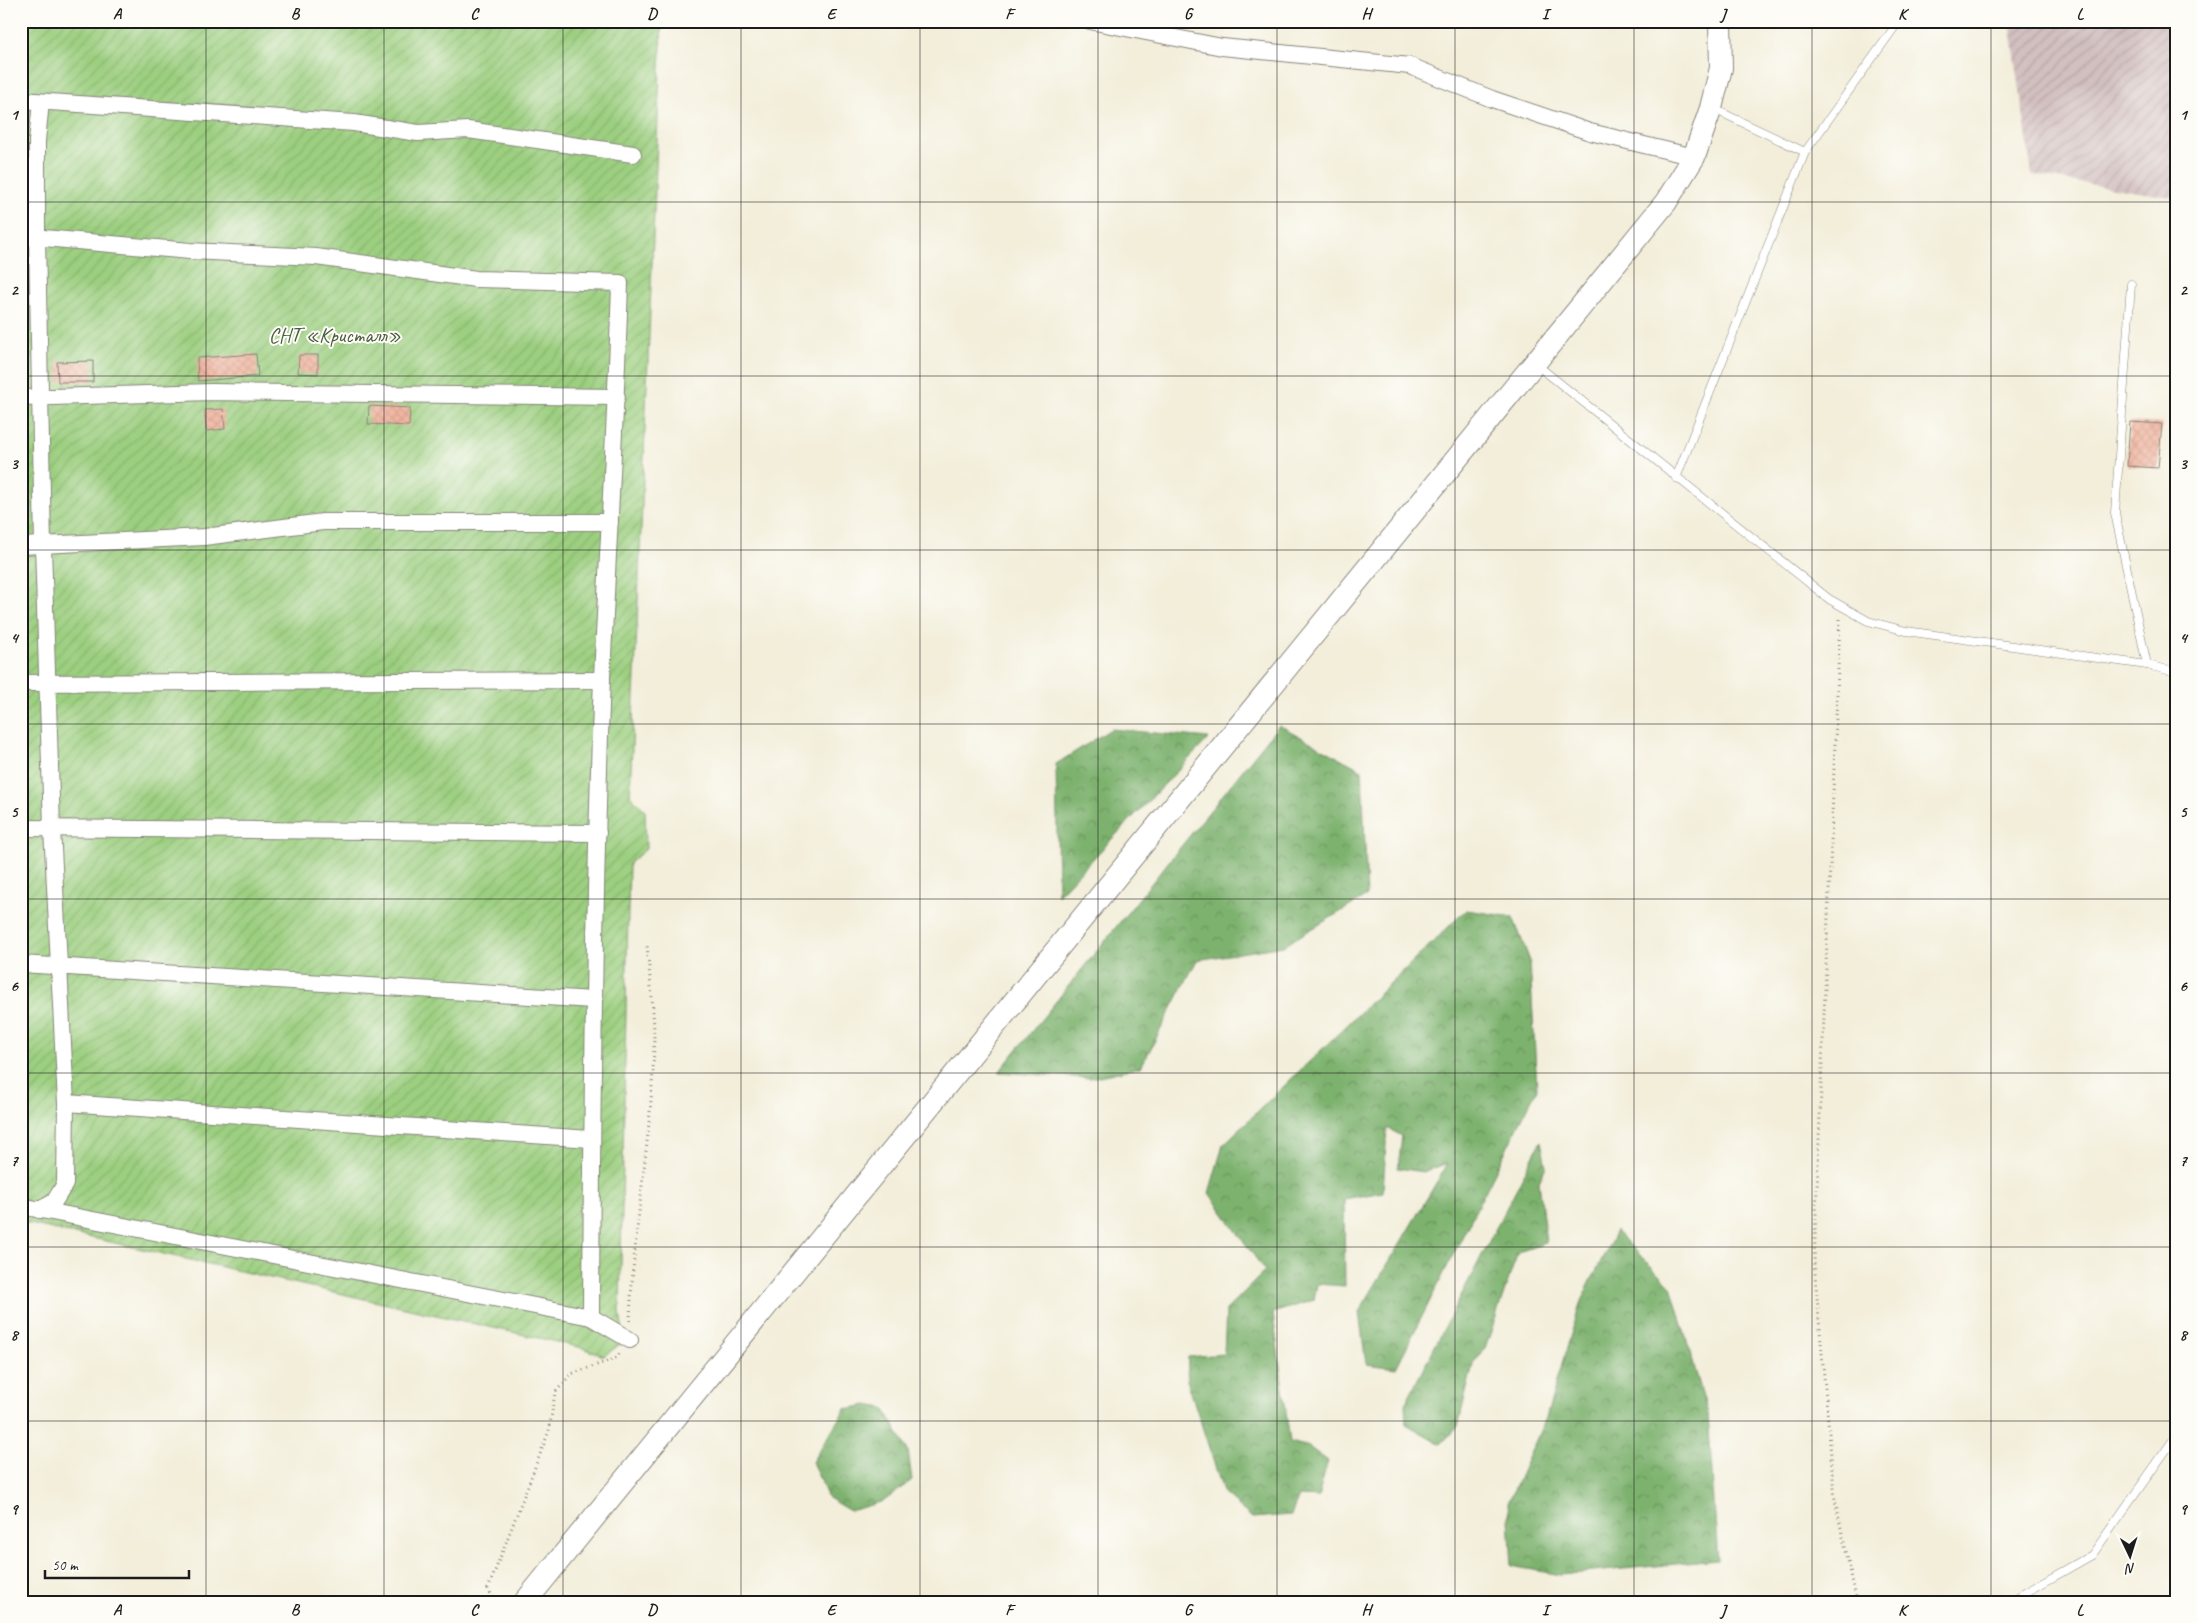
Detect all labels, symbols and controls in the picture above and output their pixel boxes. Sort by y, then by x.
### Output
text: A [113,4,123,24]
text: B [291,4,301,24]
text: C [470,4,480,24]
text: D [647,4,658,24]
text: E [827,4,838,24]
text: F [1005,4,1016,24]
text: G [1184,4,1194,24]
text: H [1361,4,1373,24]
text: I [1542,4,1552,24]
text: J [1719,4,1728,24]
text: K [1898,4,1910,24]
text: L [2077,4,2085,24]
text: 1 [10,105,19,125]
text: 1 [2179,105,2188,125]
text: 2 [10,280,19,300]
text: 2 [2179,280,2188,300]
park label: СНТ «Кристалл» [269,322,401,348]
text: 3 [10,454,19,474]
text: 3 [2179,454,2188,474]
text: 4 [10,628,19,648]
text: 4 [2179,628,2188,648]
text: 5 [11,802,20,822]
text: 5 [2180,802,2189,822]
text: 6 [10,976,19,996]
text: 6 [2179,976,2188,996]
text: 7 [10,1151,19,1171]
text: 7 [2179,1151,2188,1171]
text: 8 [10,1325,19,1345]
text: 8 [2179,1325,2188,1345]
text: 9 [10,1499,19,1519]
text: 9 [2179,1499,2188,1519]
north arrow [2104,1530,2154,1580]
scale bar [45,1548,189,1580]
text: 50 m [52,1556,79,1575]
text: N [2124,1560,2136,1577]
text: A [113,1600,123,1620]
text: B [291,1600,301,1620]
text: C [470,1600,480,1620]
text: D [647,1600,658,1620]
text: E [827,1600,838,1620]
text: F [1005,1600,1016,1620]
text: G [1184,1600,1194,1620]
text: H [1361,1600,1373,1620]
text: I [1542,1600,1552,1620]
text: J [1719,1600,1728,1620]
text: K [1898,1600,1910,1620]
text: L [2077,1600,2085,1620]

